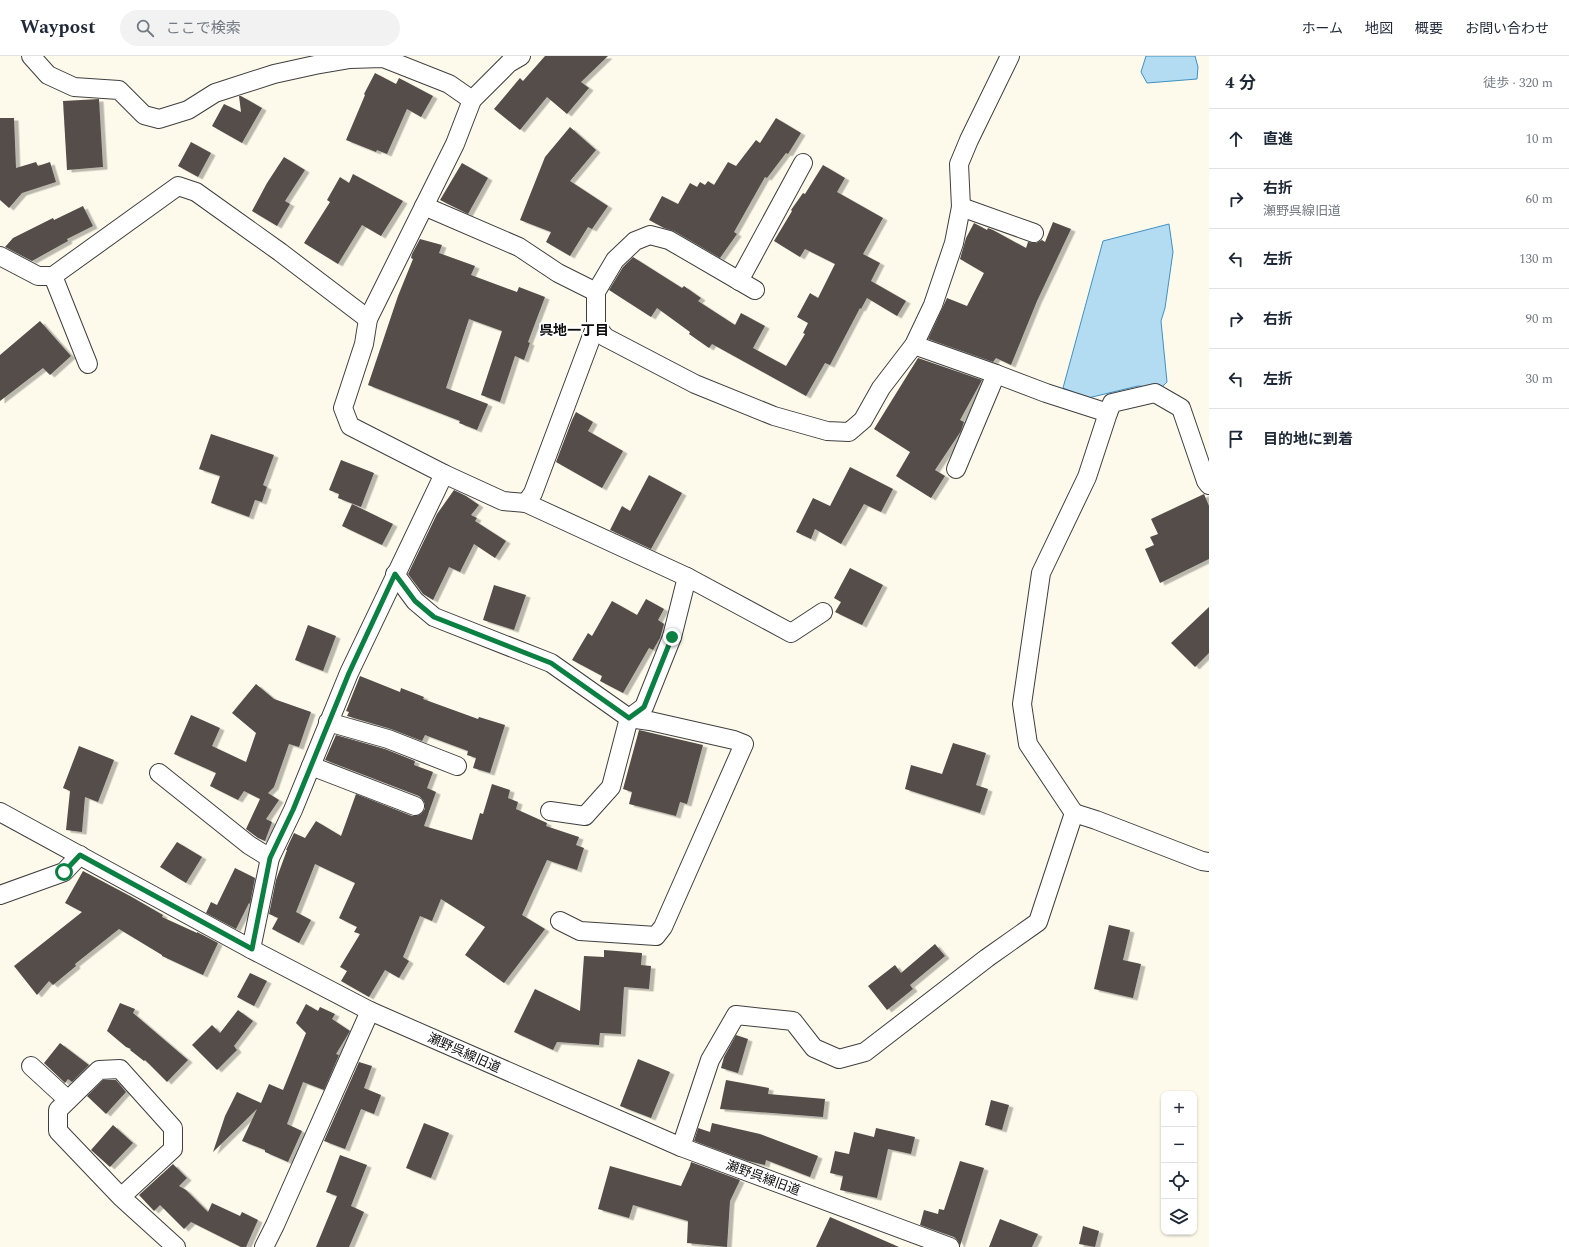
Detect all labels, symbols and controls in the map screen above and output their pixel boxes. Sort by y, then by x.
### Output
search box [120,10,400,46]
text: Waypost [20,13,96,42]
icon: search [134,17,156,39]
text: ここで検索 [166,17,241,40]
text: ホーム [1301,18,1343,39]
text: 地図 [1365,18,1393,39]
text: 概要 [1415,18,1443,39]
text: お問い合わせ [1465,18,1549,39]
text: 4 分 [1225,70,1256,96]
text: 徒歩 · 320 m [1483,73,1553,93]
icon: ahead [1225,128,1247,150]
text: 直進 [1263,128,1293,151]
text: 10 m [1526,129,1553,149]
text: 右折 [1263,177,1293,200]
icon: right [1225,188,1247,210]
text: 60 m [1526,189,1553,209]
text: 瀬野呉線旧道 [1263,201,1341,221]
icon: left [1225,248,1247,270]
text: 左折 [1263,248,1293,271]
text: 130 m [1519,249,1553,269]
icon: right [1225,308,1247,330]
text: 右折 [1263,308,1293,331]
text: 90 m [1526,309,1553,329]
district label: 呉地一丁目 [539,320,609,341]
icon: left [1225,368,1247,390]
text: 左折 [1263,368,1293,391]
text: 30 m [1526,369,1553,389]
icon: arrive [1225,428,1247,450]
text: 目的地に到着 [1263,428,1353,451]
route end [663,628,681,646]
route start [55,863,73,881]
street label: 瀬野呉線旧道 [424,1028,504,1078]
map controls [1161,1091,1197,1235]
button: + [1161,1091,1197,1127]
button: − [1161,1127,1197,1163]
street label: 瀬野呉線旧道 [723,1155,803,1201]
button: locate [1161,1163,1197,1199]
button: layers [1161,1199,1197,1235]

